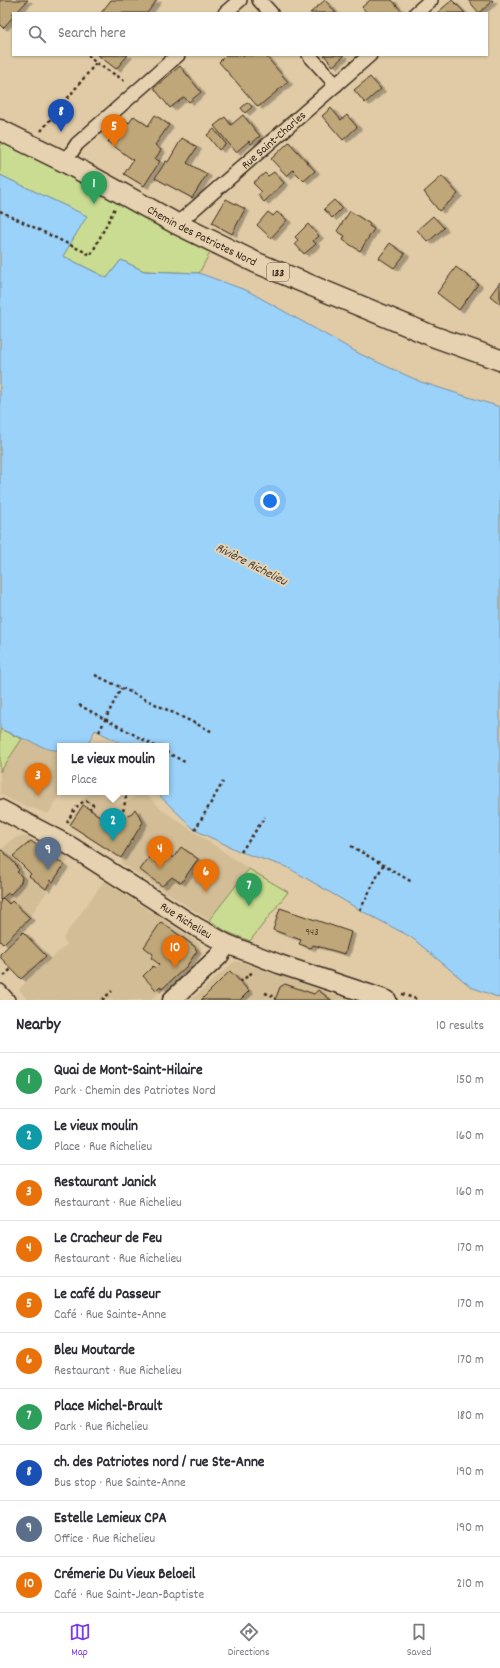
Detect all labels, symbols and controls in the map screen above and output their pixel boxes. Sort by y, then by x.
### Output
search box [12,12,488,56]
icon: search [26,23,48,45]
text: Search here [58,23,126,45]
pin: 8 [48,99,74,132]
street label: Rue Saint-Charles [238,108,310,174]
pin: 5 [101,114,127,147]
pin: 1 [81,171,107,204]
street label: Chemin des Patriotes Nord [143,202,259,271]
road number: 133 [267,263,289,281]
your location [260,491,280,511]
water label: Rivière Richelieu [212,539,291,592]
popup [57,743,169,795]
text: Le vieux moulin [71,749,155,771]
pin: 3 [25,763,51,796]
text: Place [71,771,97,790]
pin: 2 [100,808,126,841]
pin: 4 [147,836,173,869]
pin: 9 [35,837,61,870]
pin: 6 [193,859,219,892]
pin: 7 [236,873,262,906]
street label: Rue Richelieu [156,899,214,944]
house number: 943 [305,926,319,940]
pin: 10 [162,935,188,968]
text: Nearby [16,1014,60,1038]
text: 10 results [436,1017,484,1036]
text: Quai de Mont-Saint-Hilaire [54,1060,203,1082]
text: 1 [28,1071,30,1090]
text: 150 m [456,1071,484,1090]
text: Park · Chemin des Patriotes Nord [54,1082,216,1101]
text: Le vieux moulin [54,1116,138,1138]
text: 2 [26,1127,32,1146]
text: 160 m [456,1127,484,1146]
text: Place · Rue Richelieu [54,1138,152,1157]
text: Restaurant Janick [54,1172,156,1194]
text: 3 [26,1183,32,1202]
text: 160 m [456,1183,484,1202]
text: Restaurant · Rue Richelieu [54,1194,182,1213]
text: Le Cracheur de Feu [54,1228,162,1250]
text: 4 [26,1239,32,1258]
text: 170 m [457,1239,484,1258]
text: Restaurant · Rue Richelieu [54,1250,182,1269]
text: Le café du Passeur [54,1284,160,1306]
text: 5 [26,1295,32,1314]
text: 170 m [457,1295,484,1314]
text: Café · Rue Sainte-Anne [54,1306,166,1325]
text: Bleu Moutarde [54,1340,135,1362]
text: 6 [26,1351,32,1370]
text: 170 m [457,1351,484,1370]
text: Restaurant · Rue Richelieu [54,1362,182,1381]
text: Place Michel-Brault [54,1396,163,1418]
text: 7 [27,1407,31,1426]
text: 180 m [457,1407,484,1426]
text: Park · Rue Richelieu [54,1418,148,1437]
text: ch. des Patriotes nord / rue Ste-Anne [54,1452,264,1474]
text: 8 [26,1463,32,1482]
text: 190 m [456,1463,484,1482]
text: Bus stop · Rue Sainte-Anne [54,1474,186,1493]
text: Estelle Lemieux CPA [54,1508,167,1530]
text: 9 [26,1519,32,1538]
text: 190 m [456,1519,484,1538]
text: Office · Rue Richelieu [54,1530,155,1549]
text: Crémerie Du Vieux Beloeil [54,1564,195,1586]
text: 10 [24,1575,34,1594]
text: 210 m [456,1575,484,1594]
text: Café · Rue Saint-Jean-Baptiste [54,1586,204,1605]
tab: Map [69,1621,91,1661]
tab: Directions [228,1621,270,1661]
tab: Saved [407,1621,431,1661]

